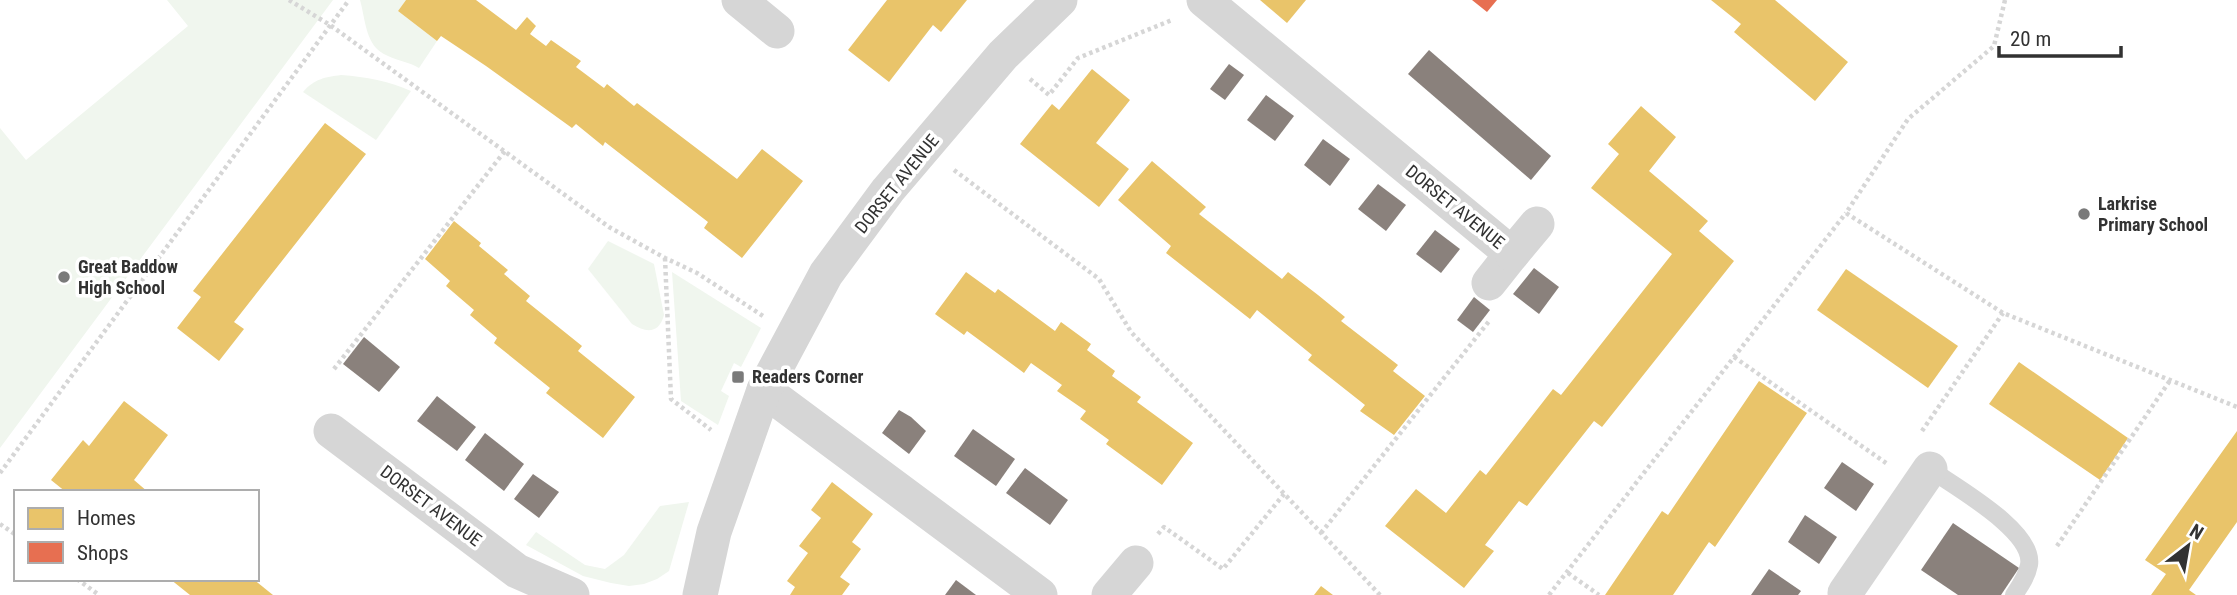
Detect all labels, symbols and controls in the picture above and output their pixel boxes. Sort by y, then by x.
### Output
scale bar [1999,14,2122,58]
text: 20 m [2010,27,2051,51]
street label: DORSET AVENUE [850,130,943,237]
street label: DORSET AVENUE [1402,160,1509,253]
place label: Larkrise Primary School [2098,193,2208,235]
marker: Larkrise Primary School [2076,206,2092,222]
place label: Great Baddow High School [78,256,178,298]
marker: Great Baddow High School [56,269,72,285]
place label: Readers Corner [752,366,864,387]
marker: Readers Corner [730,369,746,385]
street label: DORSET AVENUE [377,461,486,550]
legend [14,490,259,581]
text: Homes [77,506,136,530]
north arrow [2153,511,2223,581]
text: N [2186,519,2207,545]
text: Shops [77,541,129,565]

